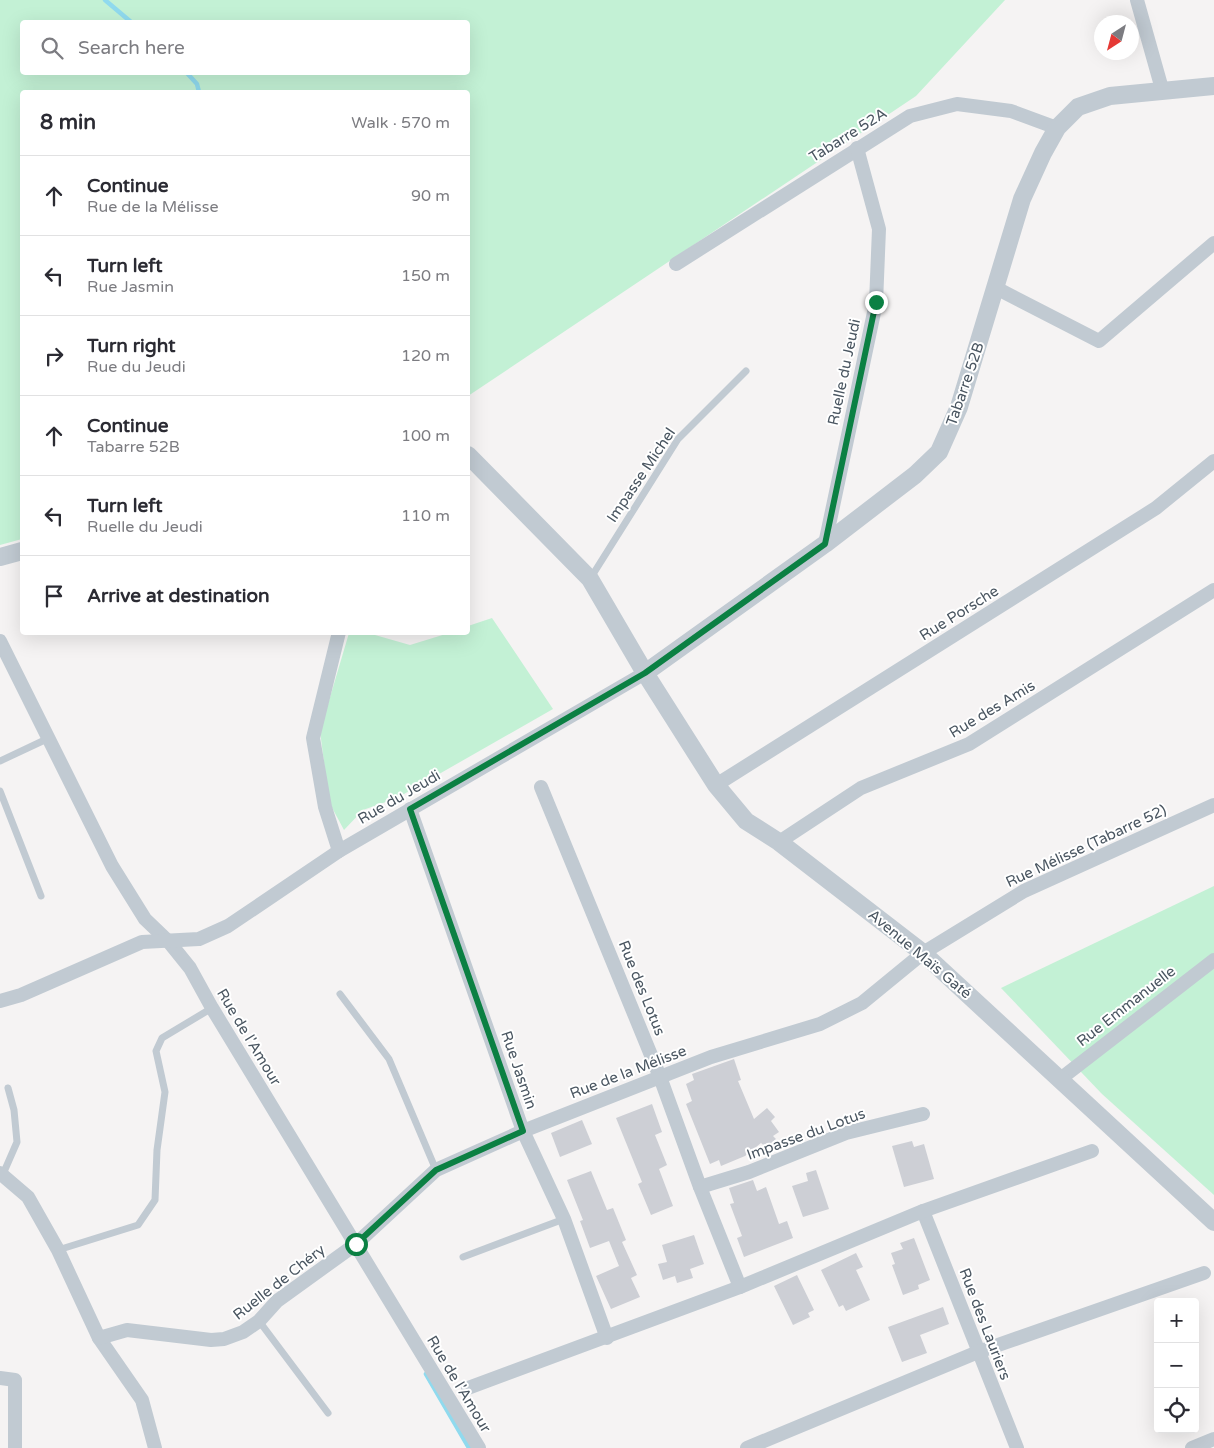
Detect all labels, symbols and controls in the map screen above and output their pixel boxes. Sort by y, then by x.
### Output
north arrow [1094,15,1139,60]
search box [20,20,470,75]
icon: search [38,34,66,62]
text: Search here [78,37,185,59]
street label: Tabarre 52A [806,104,890,166]
text: 8 min [40,110,96,135]
text: Walk · 570 m [351,113,450,133]
text: Continue [87,175,169,197]
icon: ahead [40,182,68,210]
text: 90 m [411,186,450,206]
text: Rue de la Mélisse [87,197,218,217]
text: Turn left [87,255,163,277]
icon: left [40,262,68,290]
text: 150 m [401,266,450,286]
text: Rue Jasmin [87,277,174,297]
route end [865,291,888,314]
street label: Ruelle du Jeudi [824,317,864,427]
text: Turn right [87,335,175,357]
street label: Tabarre 52B [942,340,988,428]
icon: right [40,342,68,370]
text: 120 m [401,346,450,366]
text: Rue du Jeudi [87,357,186,377]
text: Continue [87,415,169,437]
icon: ahead [40,422,68,450]
street label: Impasse Michel [603,424,679,526]
text: 100 m [401,426,450,446]
text: Tabarre 52B [87,437,180,457]
text: Turn left [87,495,163,517]
icon: left [40,502,68,530]
text: 110 m [401,506,450,526]
text: Ruelle du Jeudi [87,517,203,537]
icon: arrive [40,582,68,610]
street label: Rue Porsche [916,582,1002,644]
text: Arrive at destination [87,585,270,607]
street label: Rue des Amis [946,676,1038,742]
street label: Rue du Jeudi [354,766,444,828]
street label: Rue Mélisse (Tabarre 52) [1003,801,1169,891]
street label: Avenue Maïs Gaté [865,906,975,1002]
street label: Rue des Lotus [615,938,669,1038]
street label: Rue Emmanuelle [1073,962,1179,1050]
street label: Rue de l'Amour [213,985,285,1089]
street label: Rue Jasmin [497,1029,541,1111]
street label: Rue de la Mélisse [567,1042,689,1102]
street label: Impasse du Lotus [744,1104,868,1164]
route start [345,1233,368,1256]
street label: Ruelle de Chéry [229,1240,329,1324]
street label: Rue des Lauriers [955,1266,1015,1382]
map controls [1154,1298,1199,1433]
button: + [1154,1298,1199,1343]
street label: Rue de l'Amour [423,1332,495,1436]
button: − [1154,1343,1199,1388]
button: locate [1154,1388,1199,1433]

